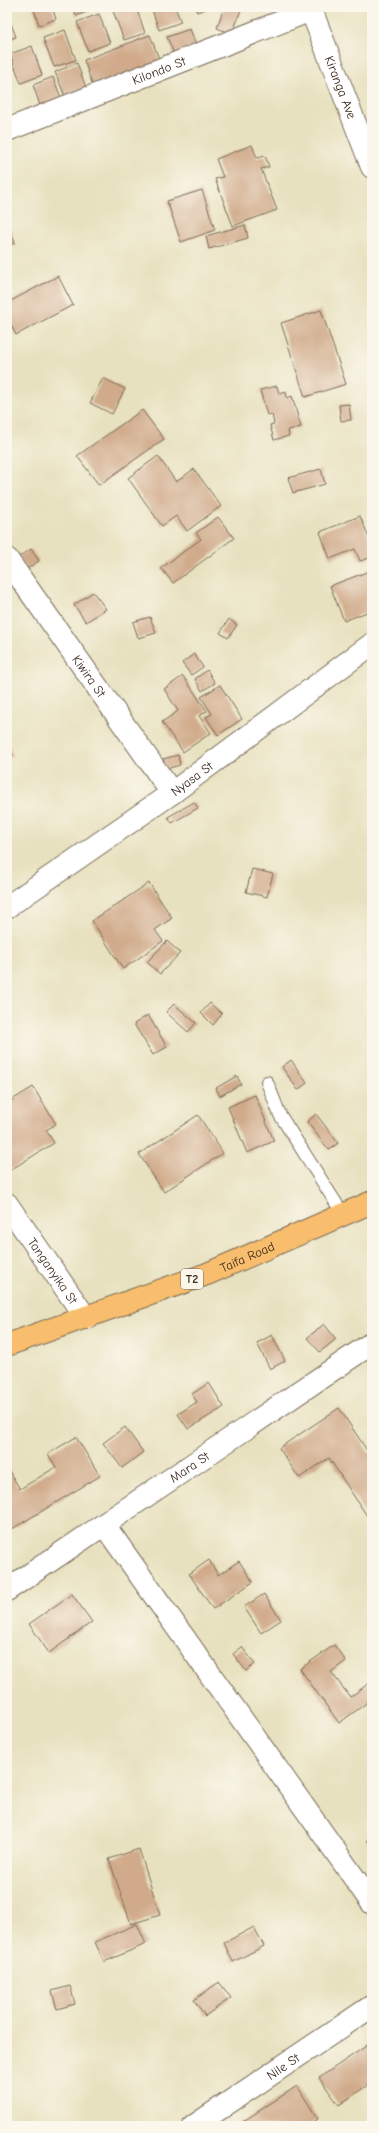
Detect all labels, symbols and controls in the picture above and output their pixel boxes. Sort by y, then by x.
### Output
street label: Kilondo St [130,53,189,88]
street label: Kiranga Ave [322,54,360,121]
street label: Kiwira St [69,652,110,701]
street label: Nyasa St [168,758,217,799]
street label: Tanganyika St [25,1235,82,1308]
street label: Taifa Road [218,1239,277,1275]
road number: T2 [181,1269,203,1289]
street label: Mara St [167,1448,213,1486]
street label: Nile St [264,2050,303,2083]

